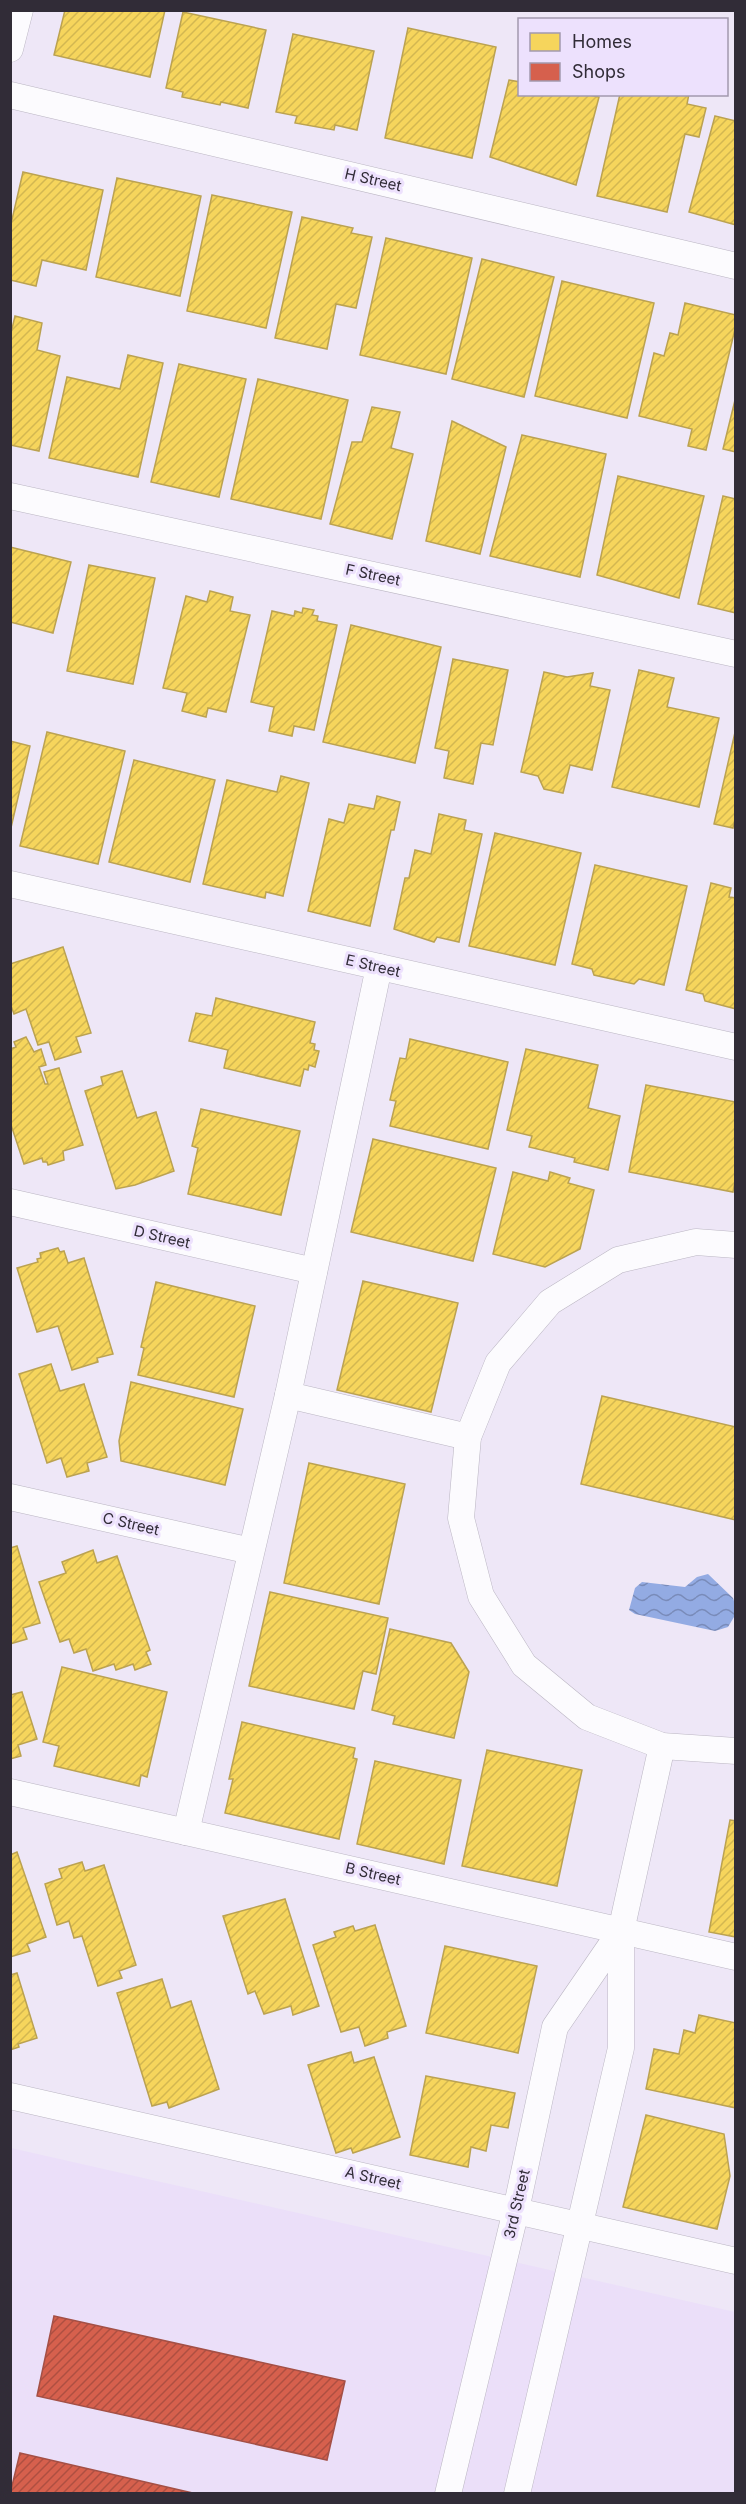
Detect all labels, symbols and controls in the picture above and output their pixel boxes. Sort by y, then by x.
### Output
legend [518,18,728,96]
text: Homes [572,31,632,52]
text: Shops [572,61,626,82]
street label: H Street [343,164,403,195]
street label: F Street [344,559,402,590]
street label: E Street [344,950,402,981]
street label: D Street [132,1221,192,1252]
street label: C Street [101,1508,161,1539]
street label: B Street [344,1858,403,1889]
street label: A Street [343,2162,403,2193]
street label: 3rd Street [499,2167,534,2240]

